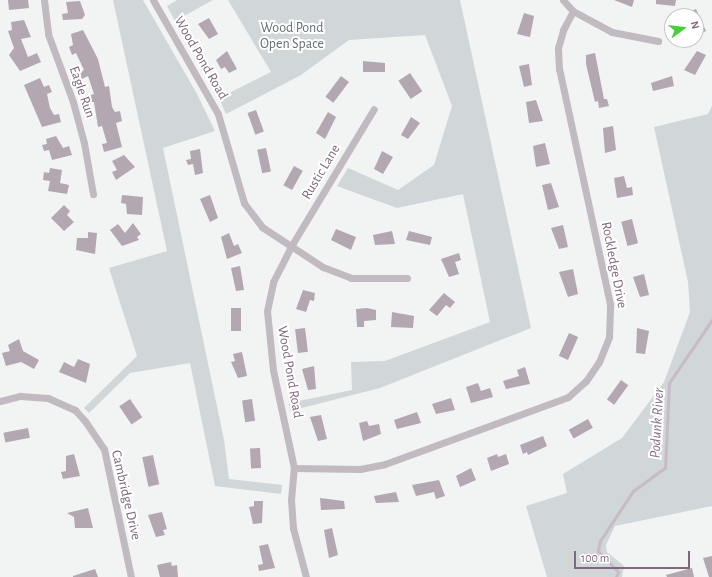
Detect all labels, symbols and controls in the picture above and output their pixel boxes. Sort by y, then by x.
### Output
north arrow [664,8,704,48]
street label: Wood Pond Road [170,13,232,103]
park label: Wood Pond Open Space [260,20,324,52]
text: N [689,20,701,30]
street label: Eagle Run [65,64,99,120]
street label: Rustic Lane [298,141,344,203]
street label: Rockledge Drive [597,220,631,310]
street label: Wood Pond Road [274,325,306,419]
water label: Podunk River [646,387,668,459]
street label: Cambridge Drive [107,448,145,542]
scale bar [576,543,692,569]
text: 100 m [581,552,609,564]

